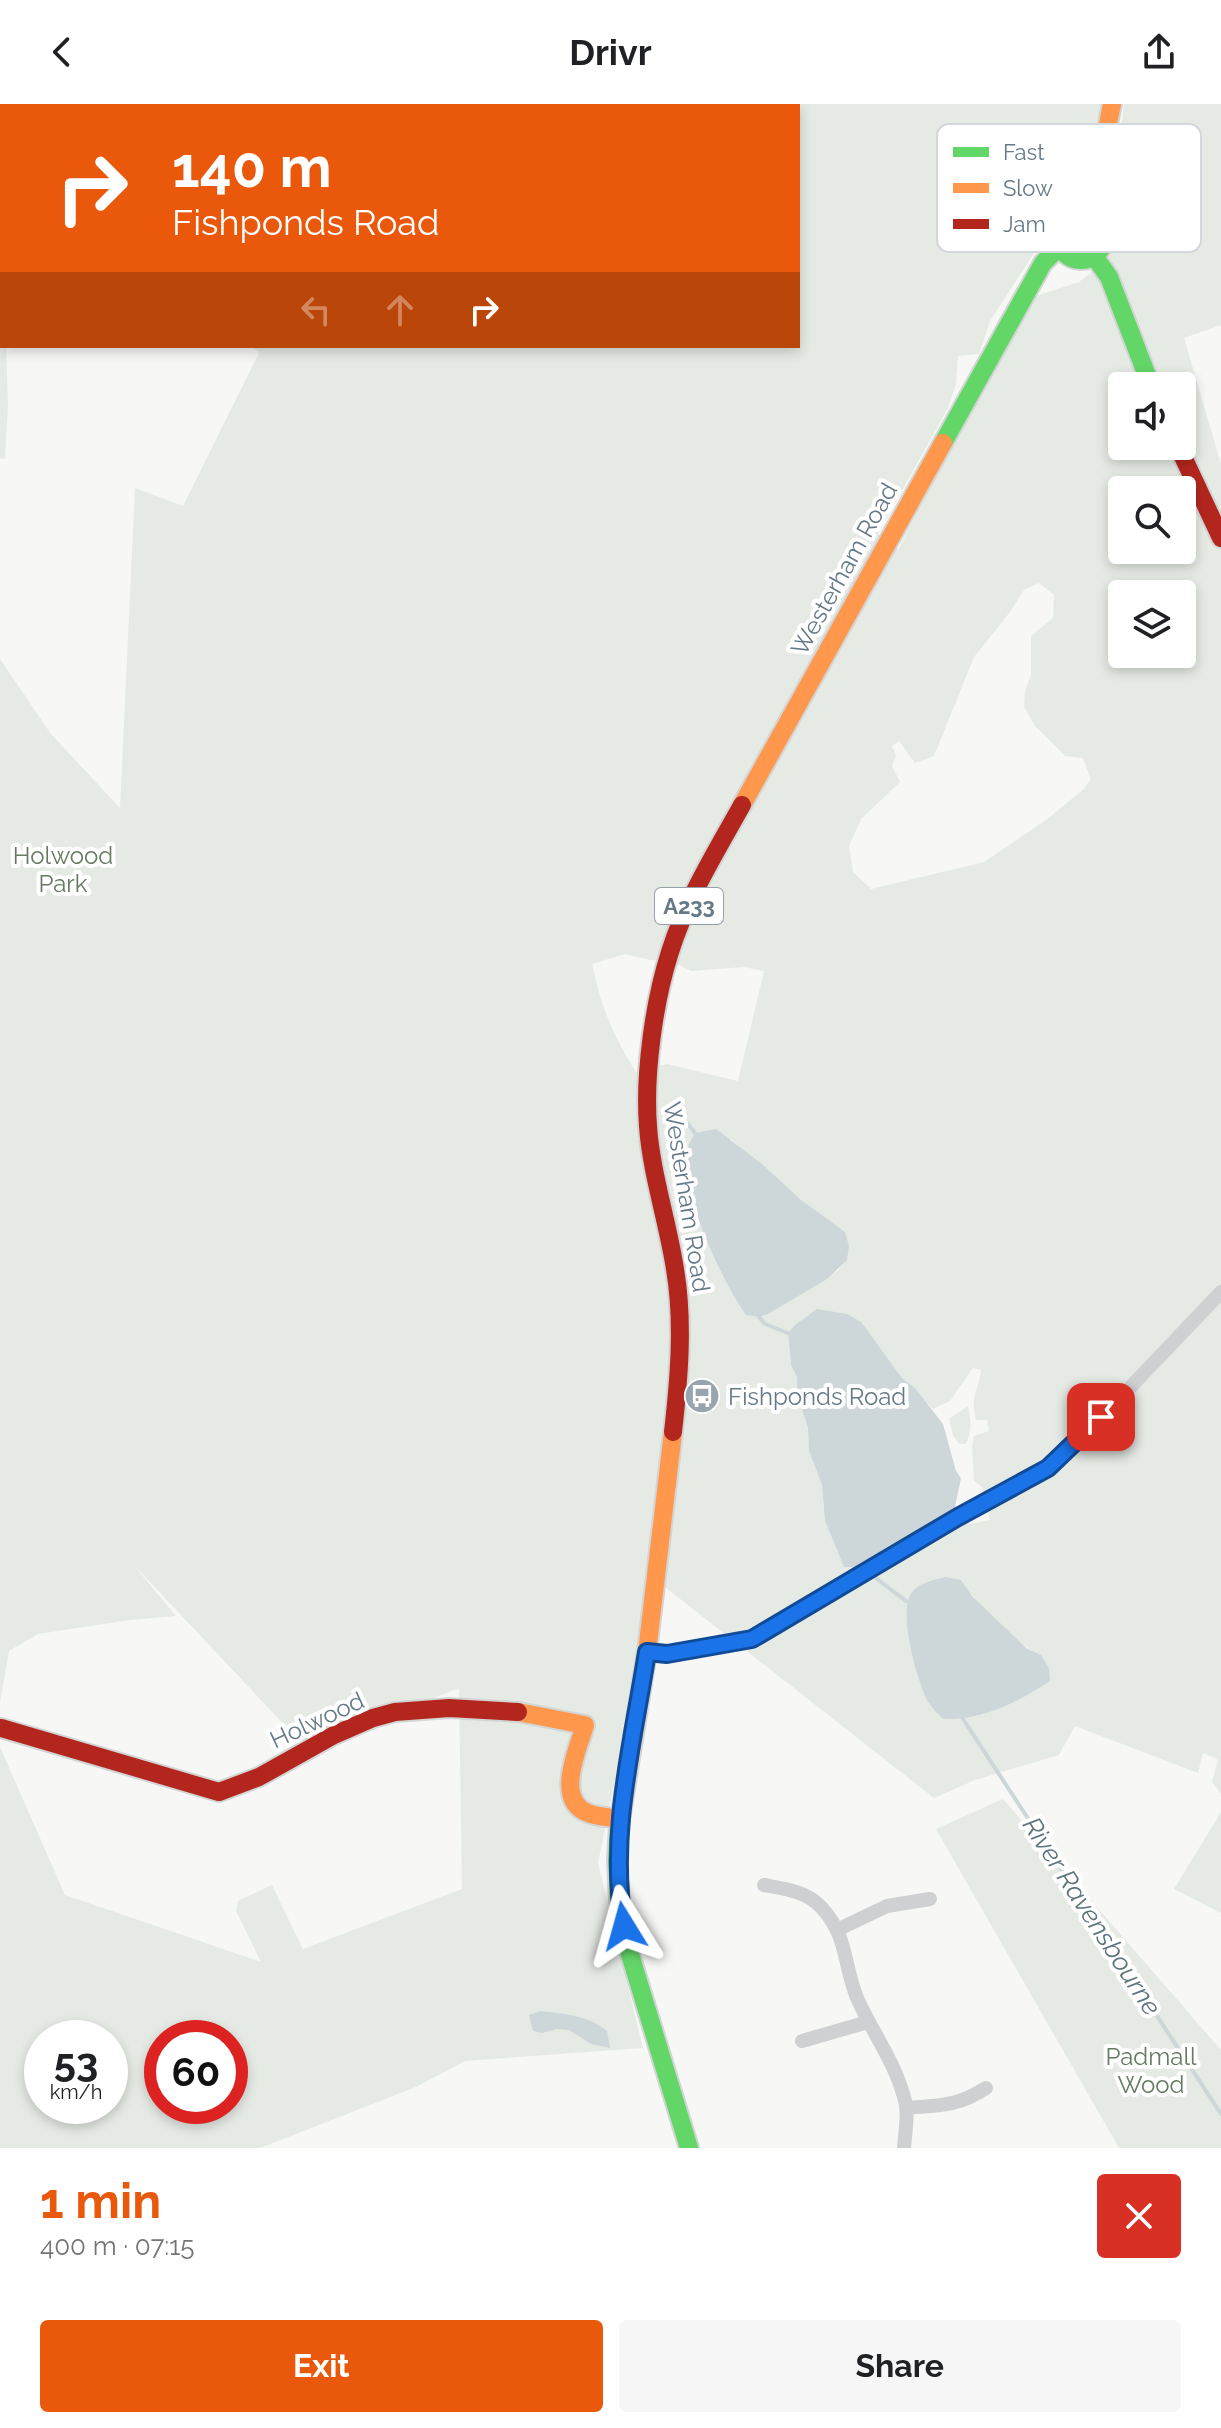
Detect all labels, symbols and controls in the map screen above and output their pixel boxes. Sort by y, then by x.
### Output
icon: back [40,30,84,74]
icon: share [1137,30,1181,74]
text: Drivr [569,31,652,73]
legend [937,124,1201,252]
text: 140 m [172,134,332,200]
icon: right [40,136,144,240]
text: Fast [1003,139,1045,165]
text: Slow [1003,175,1053,201]
text: Fishponds Road [172,201,439,243]
text: Jam [1003,211,1046,237]
icon: left [294,288,338,332]
icon: ahead [378,288,422,332]
icon: right [462,288,506,332]
map controls [1108,372,1196,668]
button: sound [1108,372,1196,460]
button: search [1108,476,1196,564]
street label: Westerham Road [785,478,903,660]
button: layers [1108,580,1196,668]
park label: Holwood Park [13,841,113,898]
road number: A233 [655,888,723,924]
street label: Westerham Road [658,1100,716,1294]
bus stop icon: Fishponds Road [683,1377,721,1415]
place label: Fishponds Road [728,1382,906,1411]
pin [1067,1383,1135,1451]
icon: arrive [1079,1395,1123,1439]
street label: Holwood [265,1686,369,1754]
water label: River Ravensbourne [1017,1811,1167,2021]
position arrow [582,1884,666,1968]
speed limit sign: 60 [144,2020,248,2124]
text: 53 [54,2038,98,2085]
park label: Padmall Wood [1106,2042,1197,2099]
text: km/h [50,2080,102,2104]
text: 1 min [40,2173,161,2229]
button: close [1097,2174,1181,2258]
text: 400 m · 07:15 [40,2231,195,2261]
button: Exit [40,2320,603,2412]
button: Share [619,2320,1181,2412]

